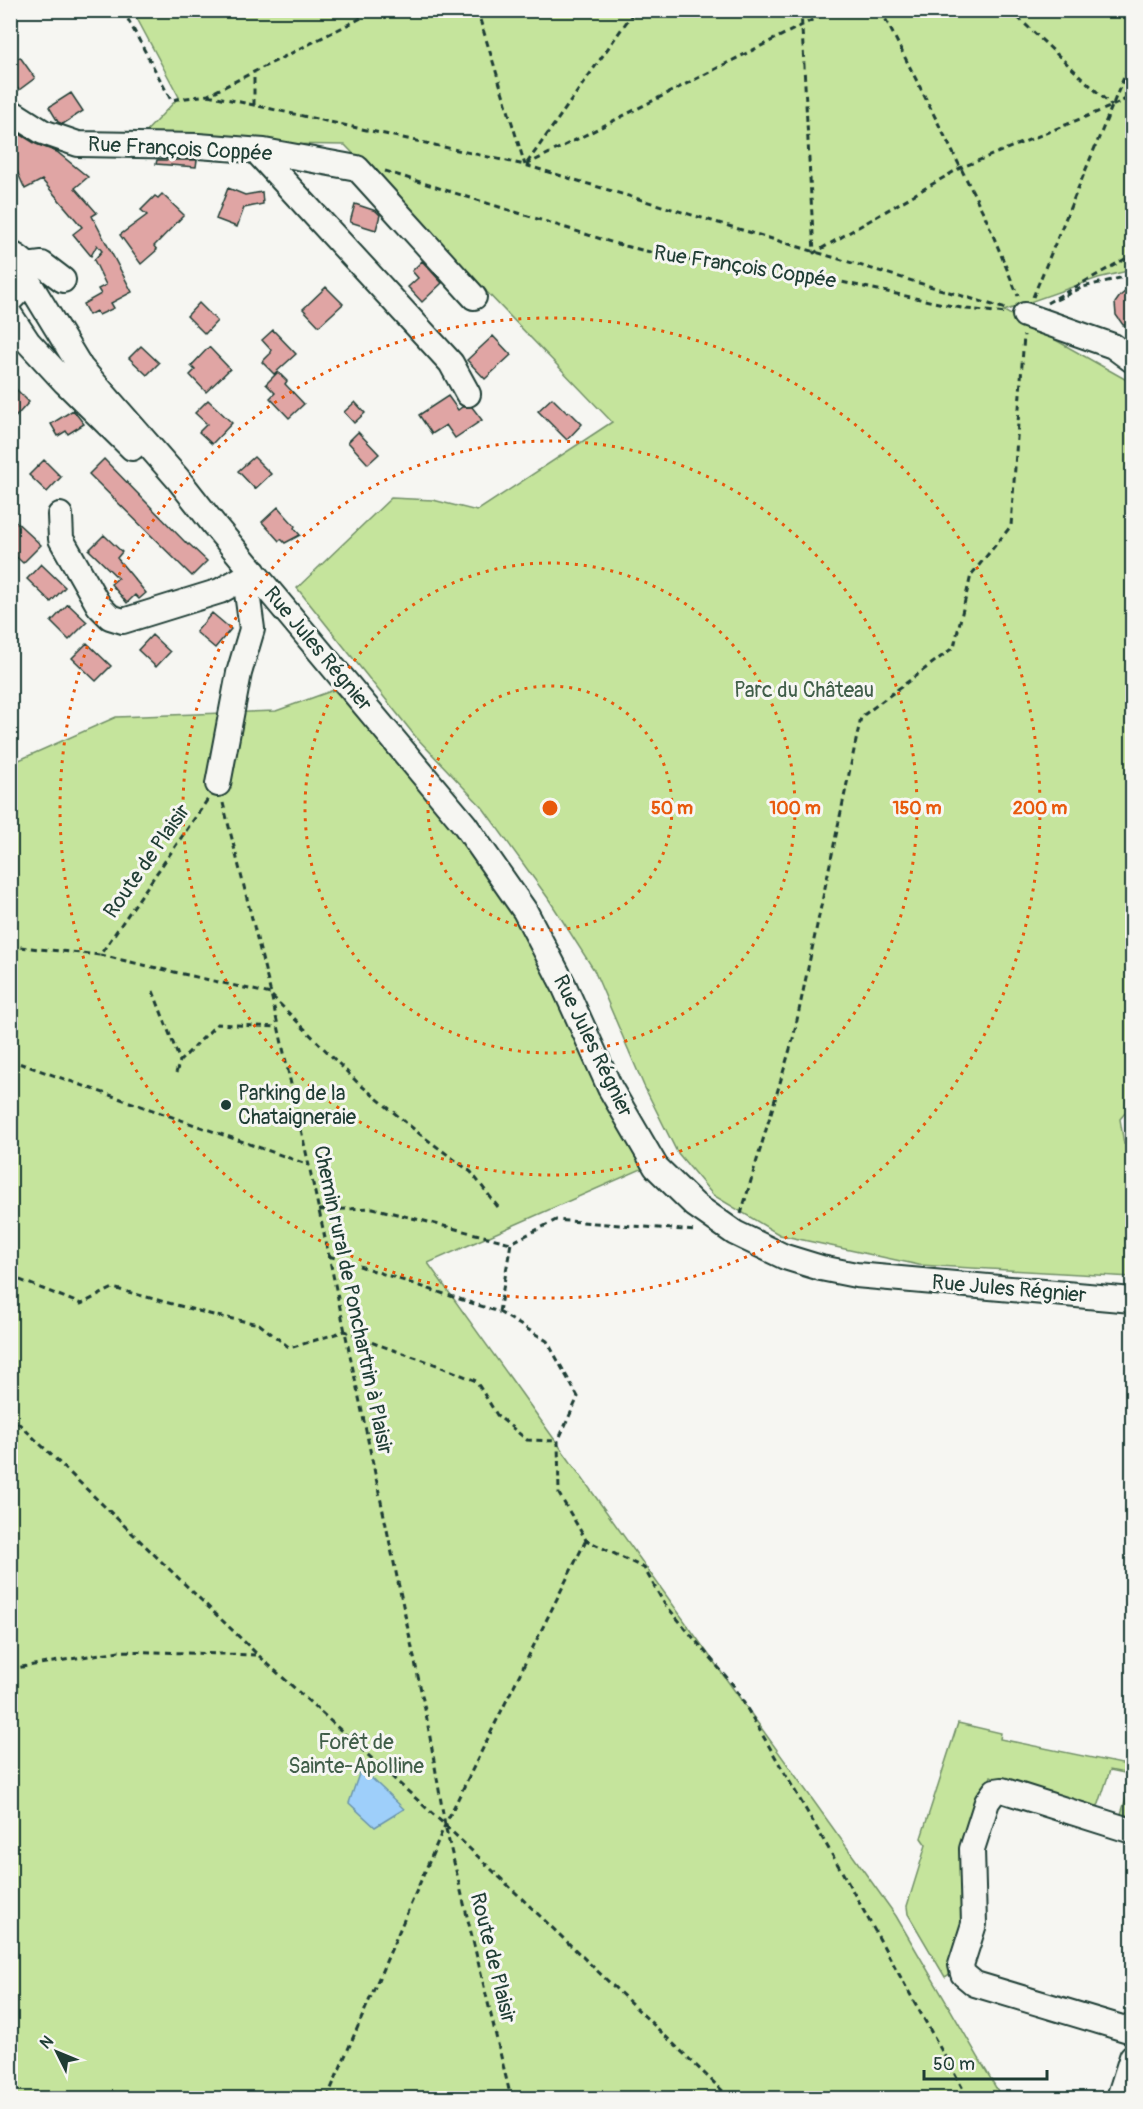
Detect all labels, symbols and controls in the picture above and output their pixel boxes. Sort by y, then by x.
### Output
street label: Rue François Coppée [87,131,273,167]
street label: Rue François Coppée [652,239,839,295]
street label: Rue Jules Régnier [258,581,378,717]
park label: Parc du Château [734,677,874,704]
text: 50 m [651,797,693,820]
text: 100 m [769,797,821,820]
text: 150 m [893,797,942,820]
text: 200 m [1013,797,1067,820]
street label: Route de Plaisir [98,798,197,923]
centre of rings [540,798,560,818]
street label: Rue Jules Régnier [547,970,639,1122]
place label: Parking de la Chataigneraie [238,1080,357,1131]
marker: Parking de la Chataigneraie [219,1098,233,1112]
street label: Chemin rural de Ponchartrin à Plaisir [307,1143,399,1457]
street label: Rue Jules Régnier [931,1269,1088,1309]
park label: Forêt de Sainte-Apolline [288,1729,424,1780]
street label: Route de Plaisir [464,1890,522,2027]
north arrow [27,2022,87,2082]
text: N [36,2032,58,2053]
scale bar [924,2043,1047,2081]
text: 50 m [933,2053,975,2076]

